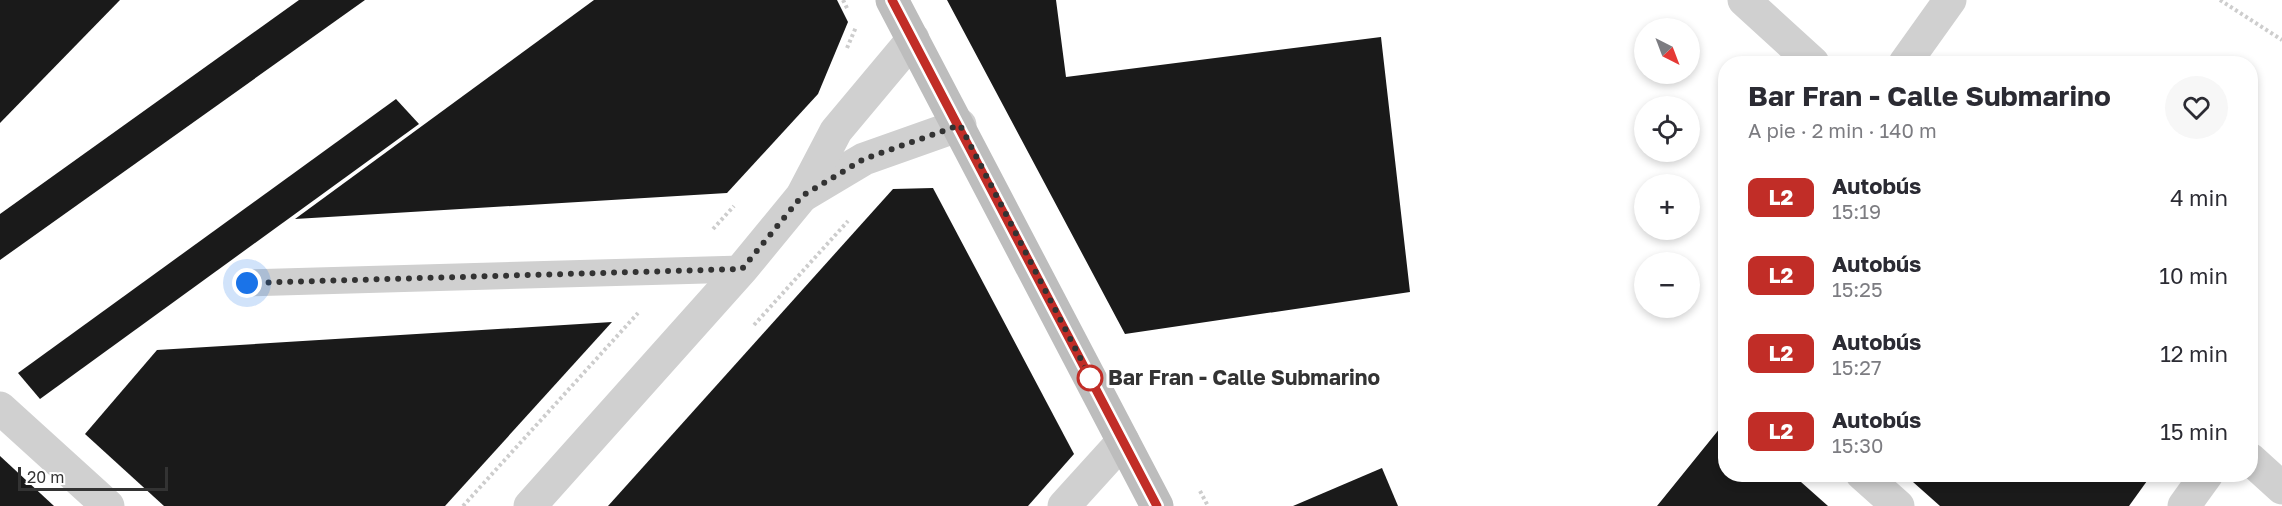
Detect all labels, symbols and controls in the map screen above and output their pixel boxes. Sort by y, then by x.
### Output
north arrow [1634,18,1700,84]
map controls [1634,18,1700,318]
button: heart [2165,76,2228,139]
text: Bar Fran - Calle Submarino [1748,79,2111,112]
button: locate [1634,96,1700,162]
text: A pie · 2 min · 140 m [1748,118,1937,142]
text: Autobús [1832,172,1921,199]
button: + [1634,174,1700,240]
text: L2 [1769,184,1793,210]
text: 4 min [2170,184,2228,211]
text: 15:19 [1832,199,1881,223]
text: Autobús [1832,250,1921,277]
button: − [1634,252,1700,318]
text: L2 [1769,262,1793,288]
text: 10 min [2159,262,2228,289]
your location [232,268,262,298]
text: 15:25 [1832,277,1883,301]
text: Autobús [1832,328,1921,355]
text: L2 [1769,340,1793,366]
text: 12 min [2160,340,2228,367]
text: 15:27 [1832,355,1882,379]
place label: Bar Fran - Calle Submarino [1108,364,1380,390]
marker: Bar Fran - Calle Submarino [1077,365,1103,391]
text: Autobús [1832,406,1921,433]
text: L2 [1769,418,1793,444]
text: 15 min [2160,418,2228,445]
text: 15:30 [1832,433,1883,457]
scale bar [18,464,168,492]
text: 20 m [27,467,64,487]

